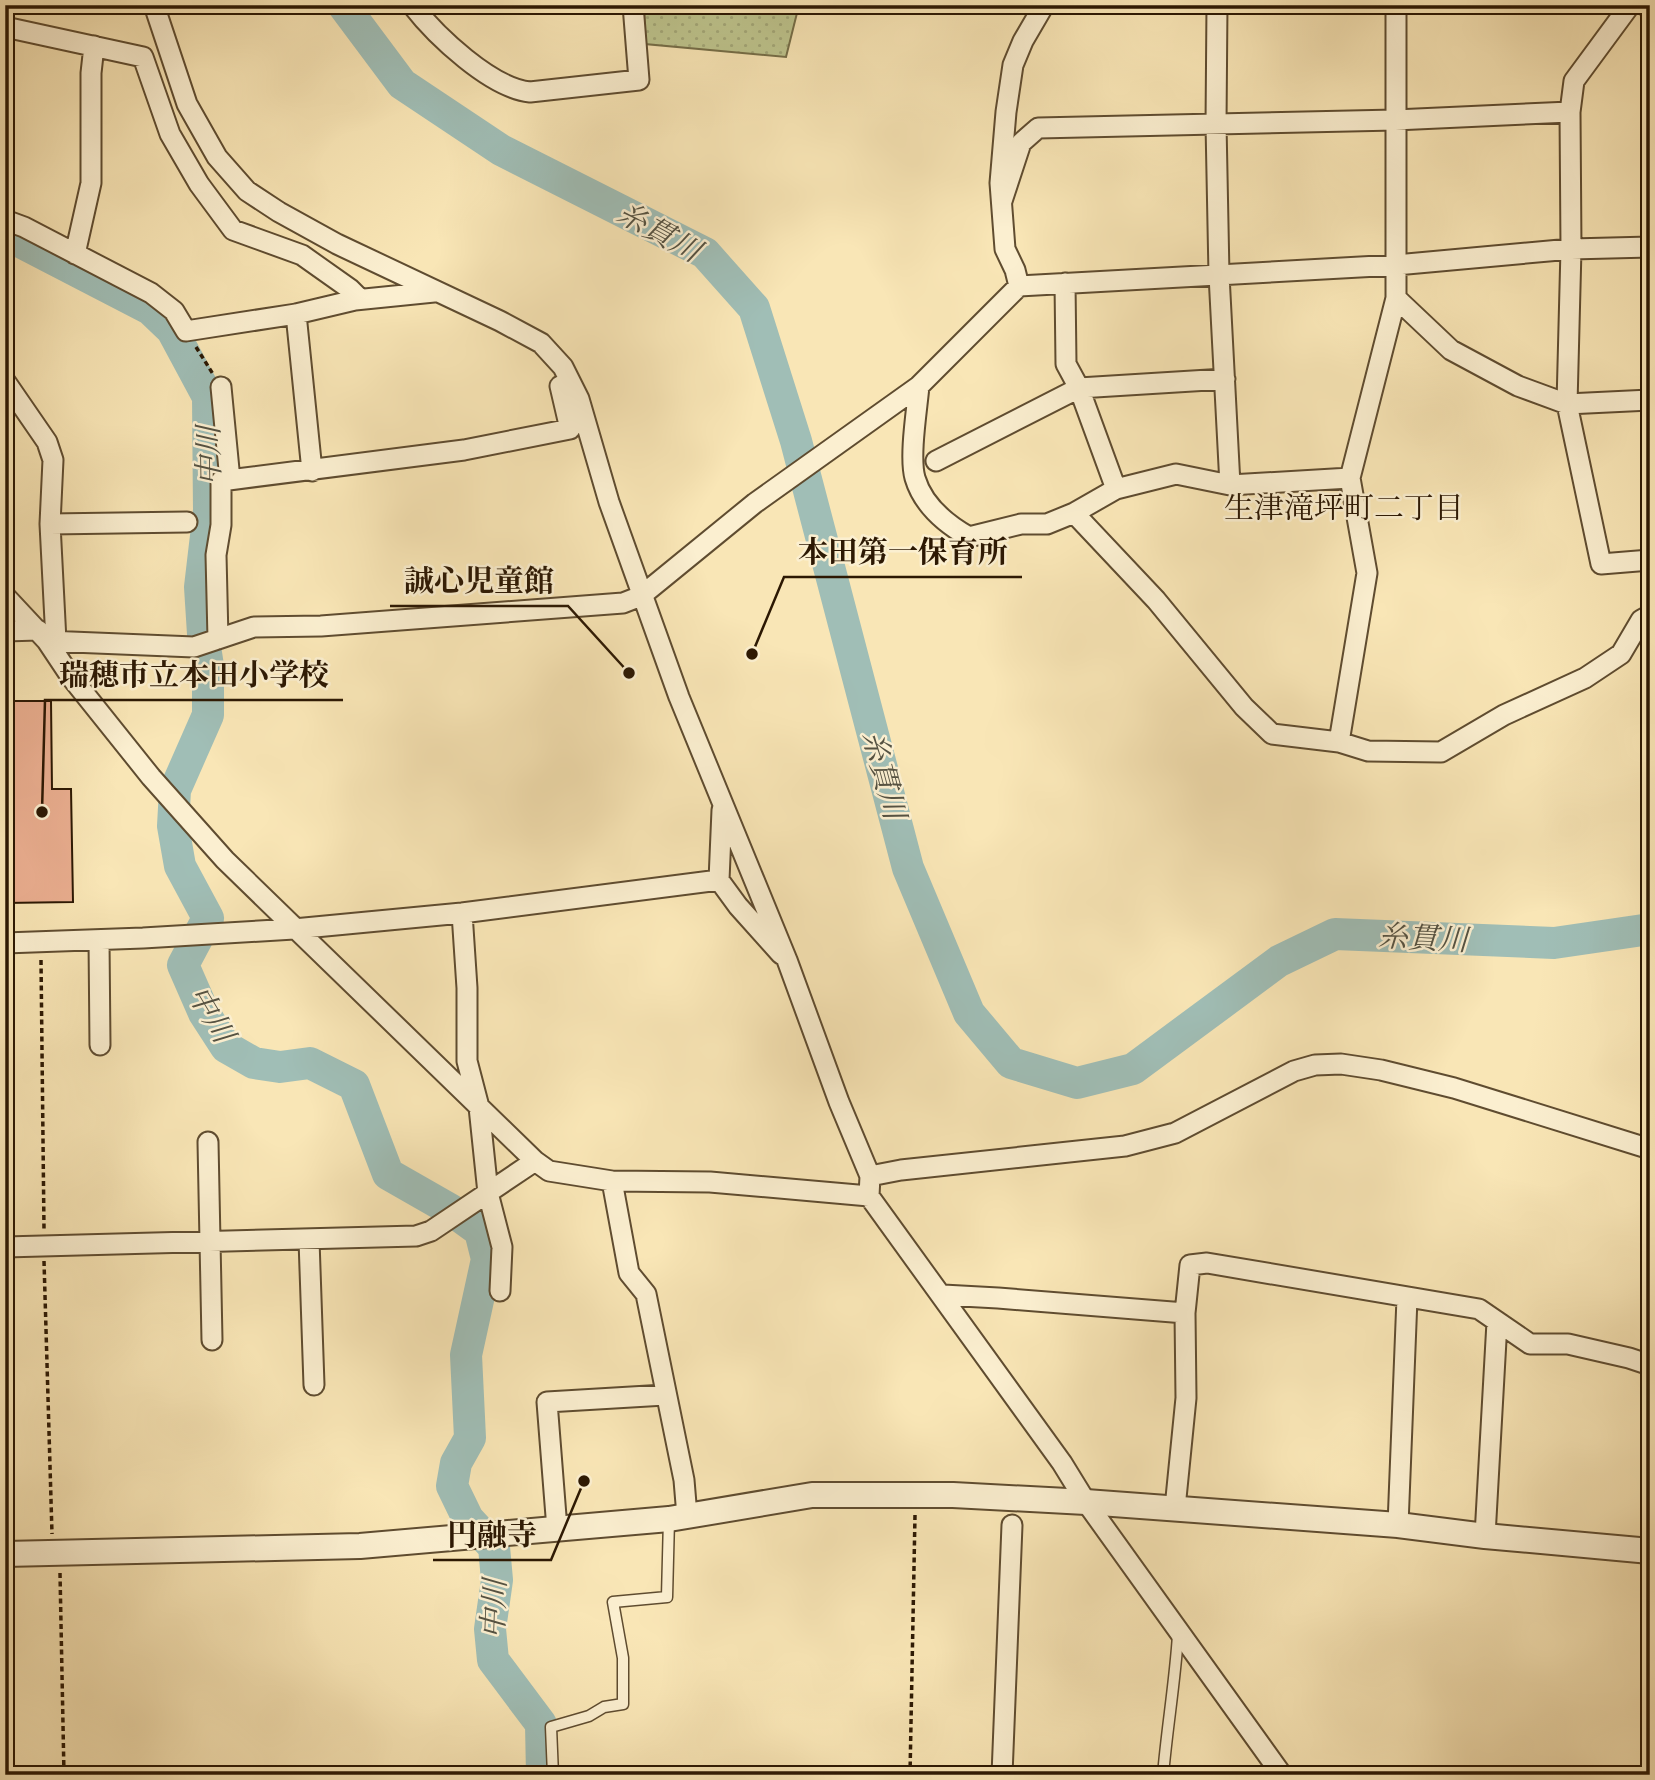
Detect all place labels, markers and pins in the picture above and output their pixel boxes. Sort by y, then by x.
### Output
callout: 本田第一保育所 [784,526,1022,577]
callout: 誠心児童館 [390,555,568,606]
callout: 瑞穂市立本田小学校 [45,649,343,700]
callout: 円融寺 [433,1509,551,1560]

